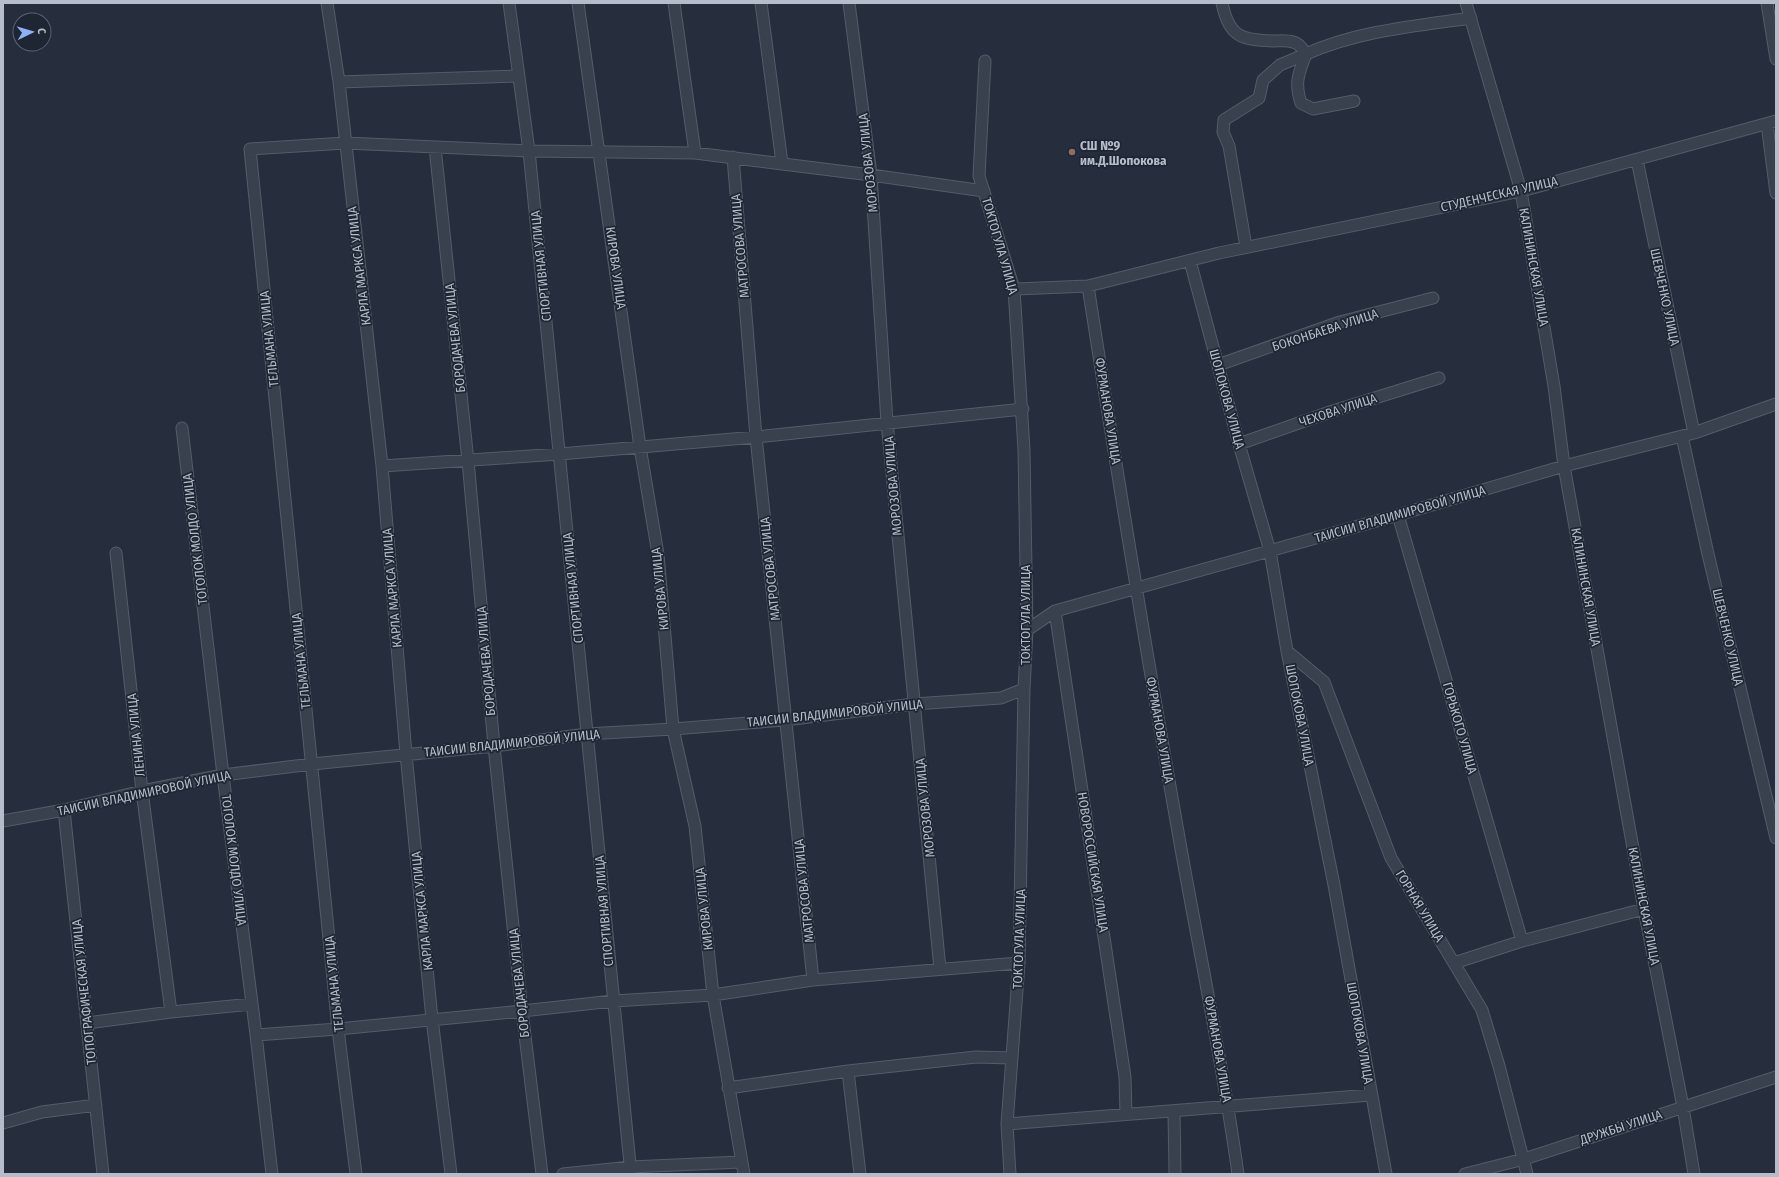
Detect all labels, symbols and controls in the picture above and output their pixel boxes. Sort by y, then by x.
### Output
north arrow [12,12,52,52]
text: С [35,28,48,35]
street label: МОРОЗОВА УЛИЦА [855,113,881,213]
place label: СШ №9 им.Д.Шопокова [1080,138,1167,168]
marker: СШ №9 им.Д.Шопокова [1067,147,1077,157]
street label: СТУДЕНЧЕСКАЯ УЛИЦА [1439,173,1559,215]
street label: МАТРОСОВА УЛИЦА [728,193,752,299]
street label: ТОКТОГУЛА УЛИЦА [979,196,1021,296]
street label: КАРЛА МАРКСА УЛИЦА [344,206,374,326]
street label: КАЛИНИНСКАЯ УЛИЦА [1516,207,1552,327]
street label: СПОРТИВНАЯ УЛИЦА [528,210,554,322]
street label: КИРОВА УЛИЦА [603,226,629,310]
street label: ШЕВЧЕНКО УЛИЦА [1647,247,1683,347]
street label: БОРОДАЧЕВА УЛИЦА [442,282,468,393]
street label: ТЕЛЬМАНА УЛИЦА [256,290,282,388]
street label: БОКОНБАЕВА УЛИЦА [1270,306,1380,354]
street label: ШОПОКОВА УЛИЦА [1206,347,1248,451]
street label: ФУРМАНОВА УЛИЦА [1092,357,1124,465]
street label: ЧЕХОВА УЛИЦА [1297,390,1379,430]
street label: МОРОЗОВА УЛИЦА [881,436,905,536]
street label: ТОГОЛОК МОЛДО УЛИЦА [179,472,210,605]
street label: ТАИСИИ ВЛАДИМИРОВОЙ УЛИЦА [1313,482,1487,546]
street label: МАТРОСОВА УЛИЦА [757,516,783,622]
street label: КАЛИНИНСКАЯ УЛИЦА [1568,527,1604,647]
street label: КАРЛА МАРКСА УЛИЦА [379,528,405,648]
street label: СПОРТИВНАЯ УЛИЦА [560,532,586,644]
street label: КИРОВА УЛИЦА [648,547,672,631]
street label: ТОКТОГУЛА УЛИЦА [1018,565,1033,665]
street label: ШЕВЧЕНКО УЛИЦА [1710,587,1747,687]
street label: БОРОДАЧЕВА УЛИЦА [474,605,498,716]
street label: ТЕЛЬМАНА УЛИЦА [288,612,314,710]
street label: ШОПОКОВА УЛИЦА [1283,663,1317,767]
street label: ФУРМАНОВА УЛИЦА [1143,676,1177,784]
street label: ГОРЬКОГО УЛИЦА [1440,680,1480,776]
street label: ЛЕНИНА УЛИЦА [124,693,148,777]
street label: ТАИСИИ ВЛАДИМИРОВОЙ УЛИЦА [746,696,924,730]
street label: ТАИСИИ ВЛАДИМИРОВОЙ УЛИЦА [423,726,601,760]
street label: МОРОЗОВА УЛИЦА [912,758,938,858]
street label: ТАИСИИ ВЛАДИМИРОВОЙ УЛИЦА [56,767,232,819]
street label: НОВОРОССИЙСКАЯ УЛИЦА [1074,791,1112,933]
street label: ТОГОЛОК МОЛДО УЛИЦА [219,794,250,927]
street label: МАТРОСОВА УЛИЦА [791,838,817,944]
street label: КАЛИНИНСКАЯ УЛИЦА [1625,846,1663,966]
street label: КАРЛА МАРКСА УЛИЦА [408,851,436,971]
street label: СПОРТИВНАЯ УЛИЦА [592,855,616,967]
street label: КИРОВА УЛИЦА [692,867,716,951]
street label: ГОРНАЯ УЛИЦА [1393,867,1447,945]
street label: ТОКТОГУЛА УЛИЦА [1010,888,1028,989]
street label: ТОПОГРАФИЧЕСКАЯ УЛИЦА [69,919,99,1065]
street label: БОРОДАЧЕВА УЛИЦА [506,927,532,1038]
street label: ТЕЛЬМАНА УЛИЦА [321,935,347,1033]
street label: ШОПОКОВА УЛИЦА [1344,981,1376,1085]
street label: ФУРМАНОВА УЛИЦА [1201,995,1235,1103]
street label: ДРУЖБЫ УЛИЦА [1577,1107,1664,1148]

